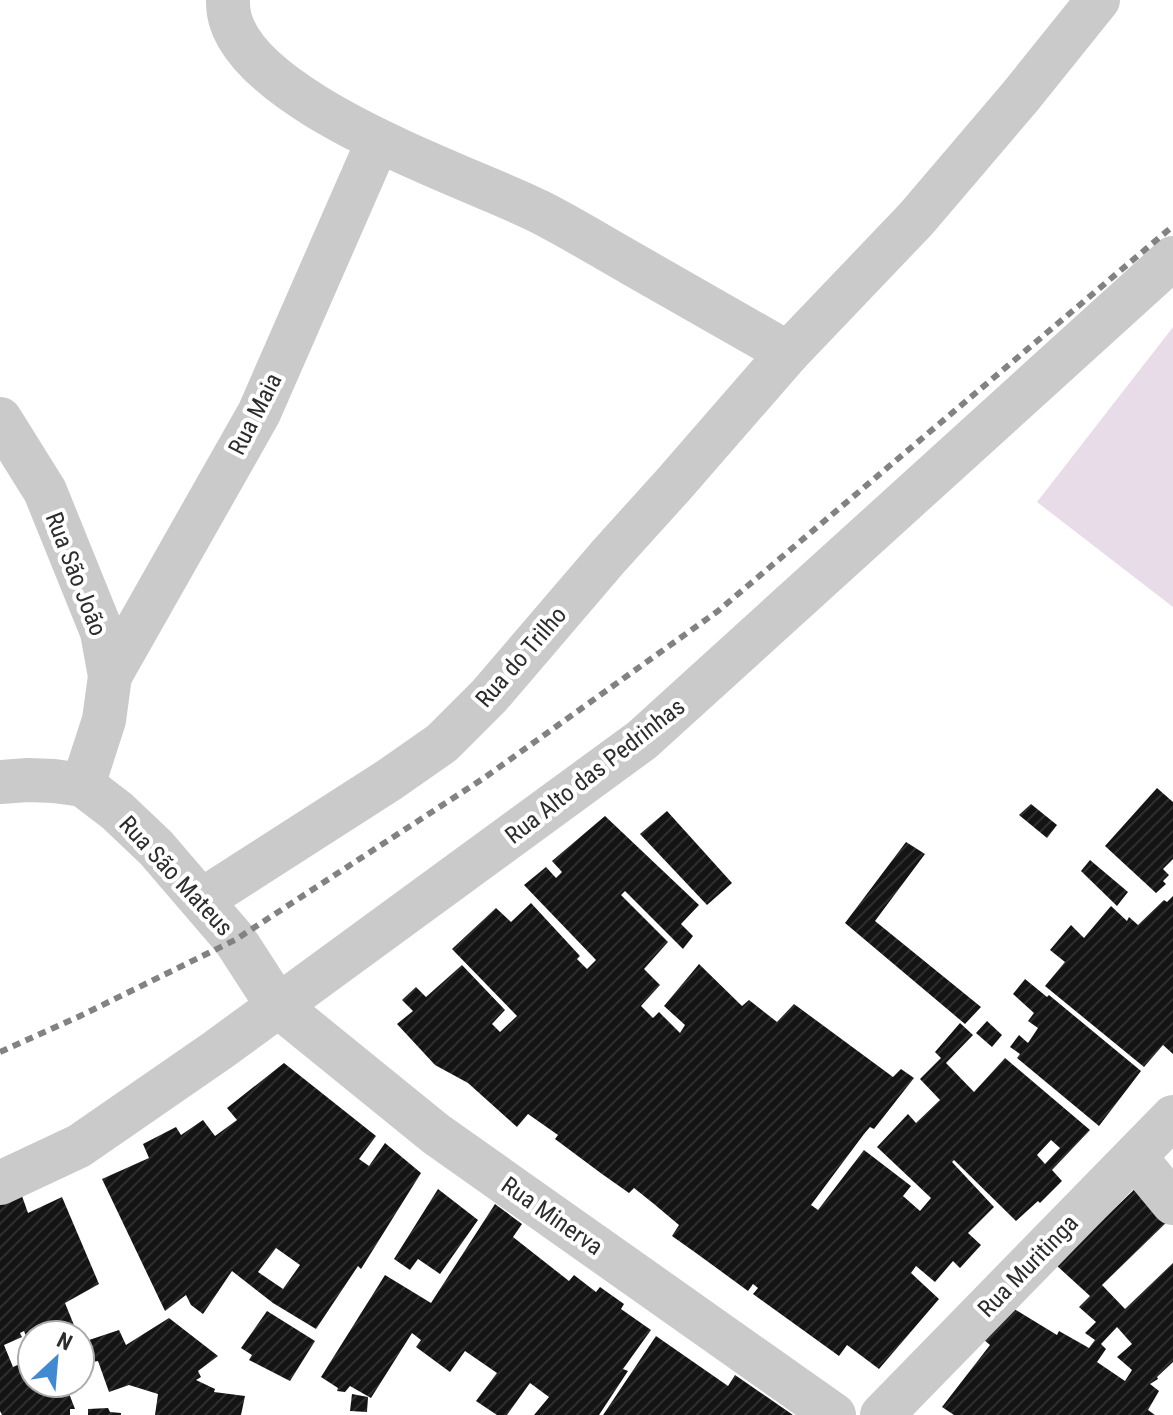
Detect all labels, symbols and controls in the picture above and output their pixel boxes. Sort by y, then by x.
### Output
street label: Rua Maia [223,368,287,460]
street label: Rua São João [40,508,112,640]
street label: Rua do Trilho [470,601,572,713]
street label: Rua Alto das Pedrinhas [500,692,690,850]
street label: Rua São Mateus [113,810,239,942]
street label: Rua Minerva [496,1171,608,1261]
street label: Rua Muritinga [972,1209,1084,1323]
north arrow [16,1319,96,1399]
text: N [53,1327,76,1356]

